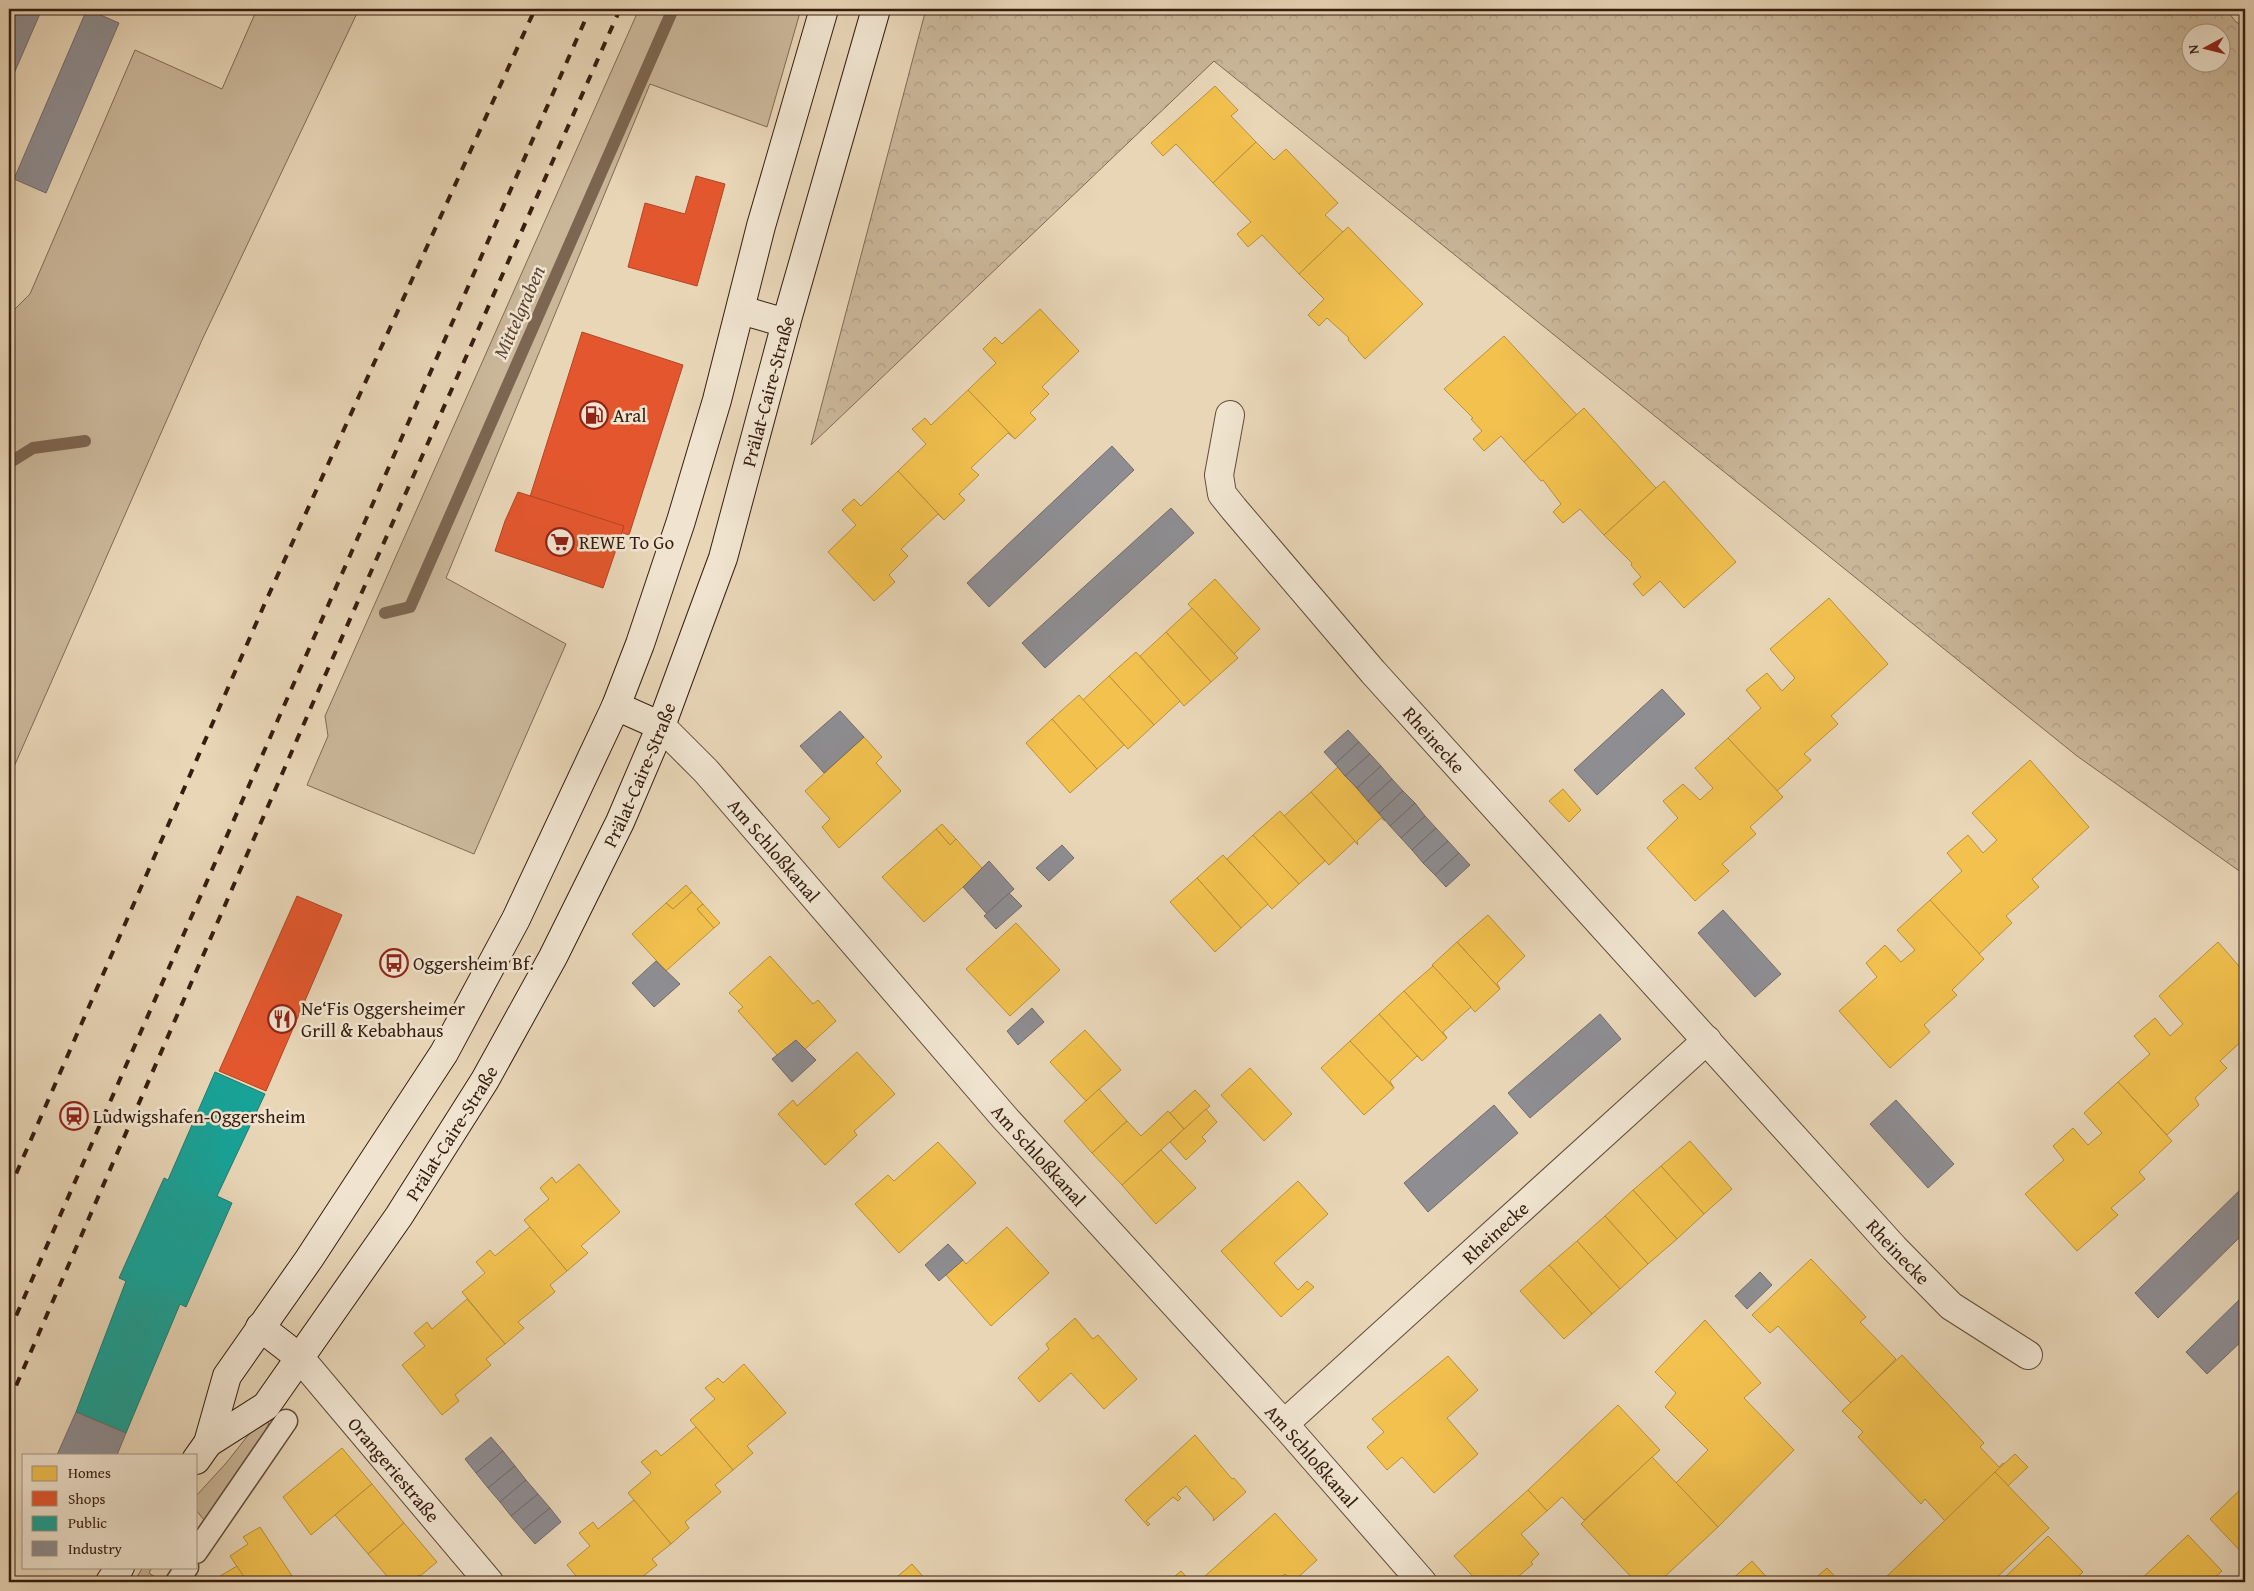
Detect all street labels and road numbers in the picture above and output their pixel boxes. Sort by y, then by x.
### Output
street label: Prälat-Caire-Straße [734,312,801,470]
street label: Prälat-Caire-Straße [596,698,683,852]
street label: Rheinecke [1396,700,1472,780]
street label: Am Schloßkanal [721,792,827,908]
street label: Prälat-Caire-Straße [398,1060,504,1206]
street label: Am Schloßkanal [985,1098,1093,1212]
street label: Rheinecke [1455,1195,1535,1270]
street label: Rheinecke [1860,1212,1937,1291]
street label: Am Schloßkanal [1259,1398,1365,1514]
street label: Orangeriestraße [341,1411,447,1528]

